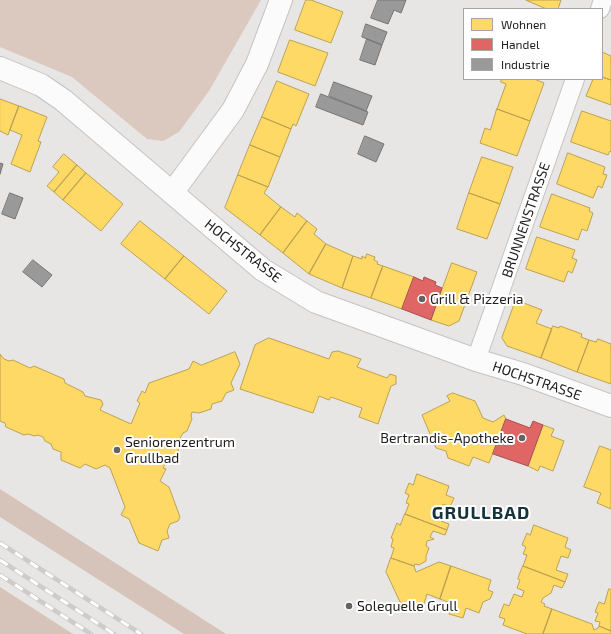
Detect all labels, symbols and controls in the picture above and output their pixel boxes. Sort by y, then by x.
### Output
legend [463,8,603,80]
text: Wohnen [501,17,546,31]
text: Handel [501,37,539,51]
text: Industrie [501,57,550,71]
street label: BRUNNENSTRASSE [498,160,554,280]
street label: HOCHSTRASSE [201,216,285,286]
place label: Grill & Pizzeria [430,291,524,307]
marker: Grill & Pizzeria [417,294,427,304]
street label: HOCHSTRASSE [490,358,584,404]
place label: Bertrandis-Apotheke [380,430,514,446]
marker: Bertrandis-Apotheke [517,433,527,443]
place label: Seniorenzentrum Grullbad [125,434,235,466]
marker: Seniorenzentrum Grullbad [112,445,122,455]
district label: GRULLBAD [432,502,530,524]
place label: Solequelle Grull [357,598,458,614]
marker: Solequelle Grull [344,601,354,611]

